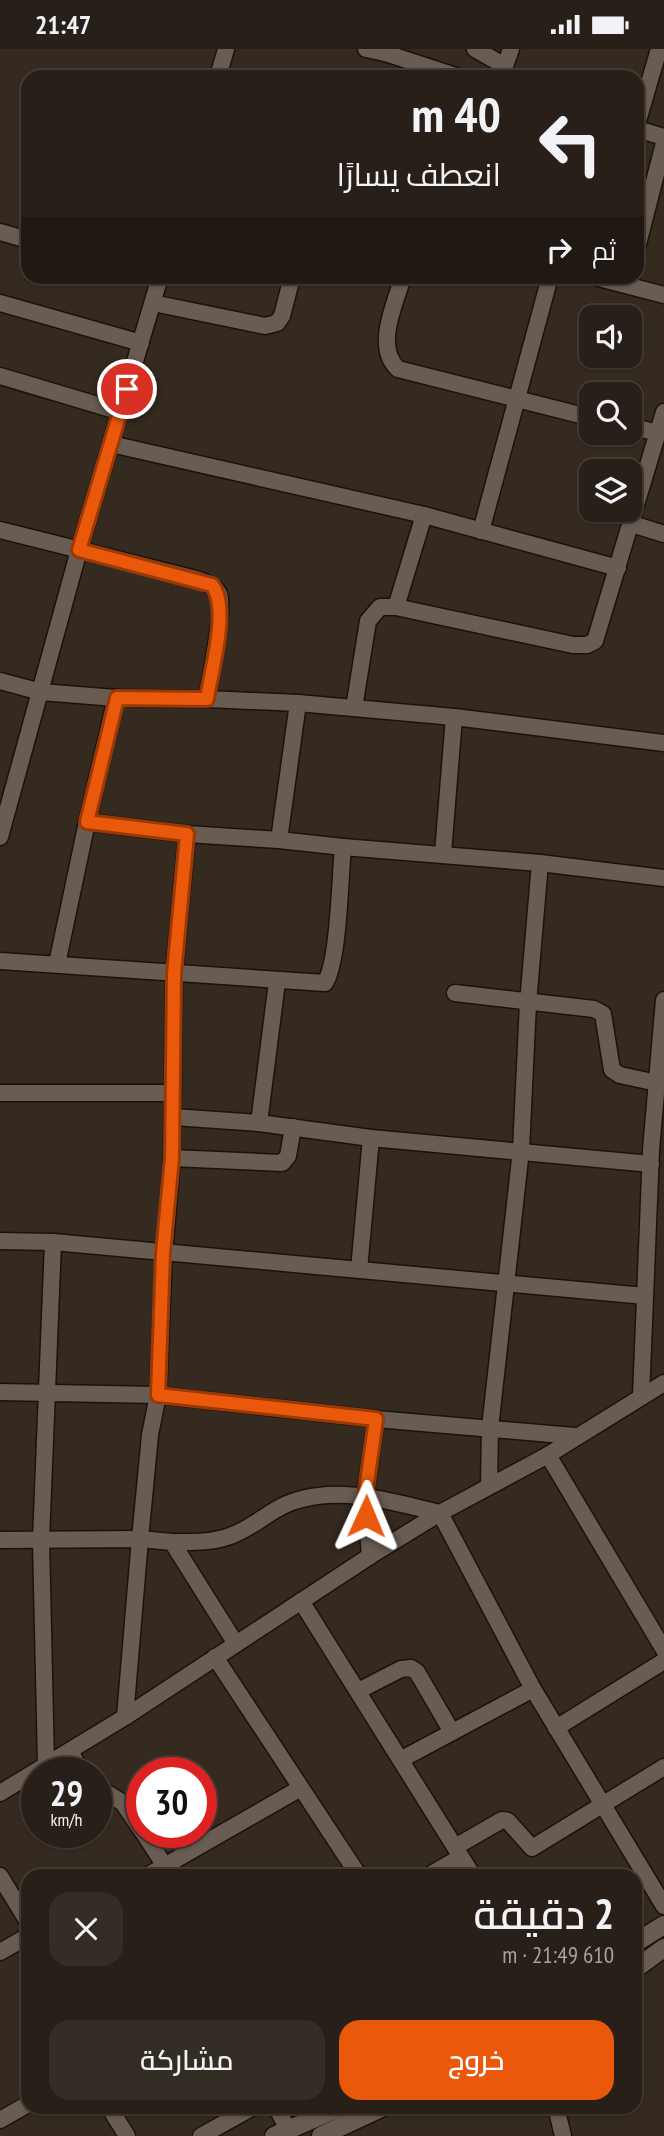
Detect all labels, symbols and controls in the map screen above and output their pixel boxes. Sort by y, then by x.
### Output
text: 21:47 [35,8,91,41]
text: 40 m [412,82,501,146]
icon: left [525,98,616,189]
text: انعطف يسارًا [336,153,501,195]
icon: right [540,231,578,269]
text: ثم [592,234,616,267]
map controls [579,305,642,522]
button: sound [579,305,642,368]
pin [97,359,157,419]
icon: arrive [108,370,146,408]
button: search [579,382,642,445]
button: layers [579,459,642,522]
position arrow [329,1479,403,1553]
speed limit sign: 30 [126,1757,217,1848]
text: 29 [50,1770,83,1816]
text: km/h [51,1808,82,1831]
text: 2 دقيقة [473,1886,614,1941]
button: close [49,1892,123,1966]
text: 610 m · 21:49 [502,1940,614,1969]
button: مشاركة [49,2020,325,2100]
button: خروج [339,2020,614,2100]

